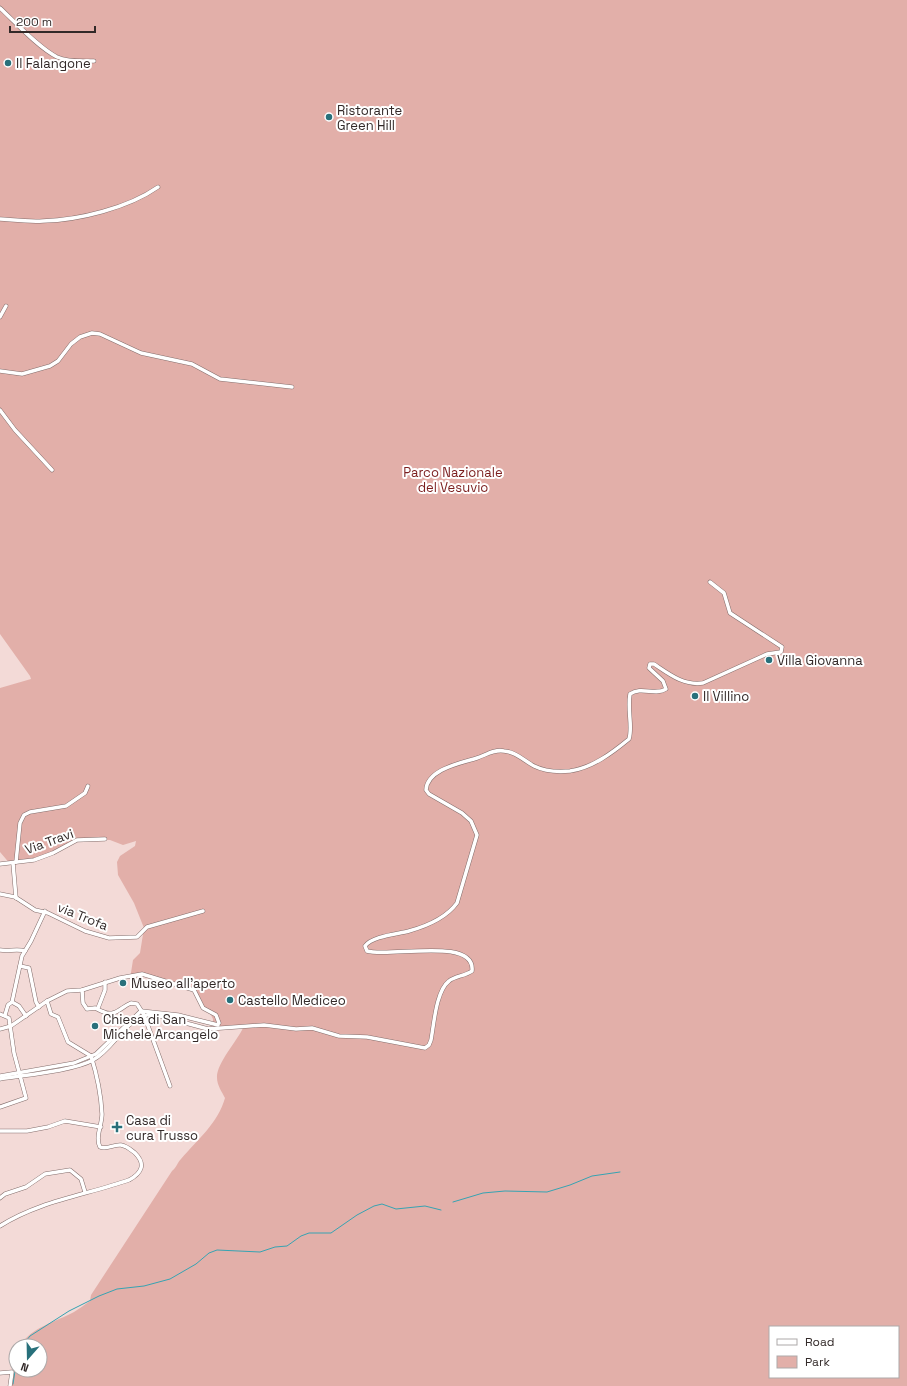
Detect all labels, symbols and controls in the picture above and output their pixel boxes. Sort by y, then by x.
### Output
scale bar [10,8,95,34]
text: 200 m [16,14,52,30]
place label: Il Falangone [16,55,91,72]
marker: Il Falangone [3,58,13,68]
place label: Ristorante Green Hill [337,102,402,134]
marker: Ristorante Green Hill [324,112,334,122]
park label: Parco Nazionale del Vesuvio [403,464,503,496]
place label: Villa Giovanna [777,652,863,669]
marker: Villa Giovanna [764,655,774,665]
place label: Il Villino [703,688,749,705]
marker: Il Villino [690,691,700,701]
street label: Via Travi [23,825,76,858]
street label: via Trofa [55,899,111,934]
place label: Museo all'aperto [131,975,235,992]
marker: Museo all'aperto [118,978,128,988]
place label: Castello Mediceo [238,992,346,1009]
marker: Castello Mediceo [225,995,235,1005]
place label: Chiesa di San Michele Arcangelo [103,1011,218,1043]
marker: Chiesa di San Michele Arcangelo [90,1021,100,1031]
place label: Casa di cura Trusso [126,1112,198,1144]
marker: Casa di cura Trusso [111,1121,123,1133]
legend [769,1326,899,1378]
text: Road [805,1334,834,1350]
north arrow [8,1338,48,1378]
text: Park [805,1354,830,1370]
text: N [19,1360,30,1375]

